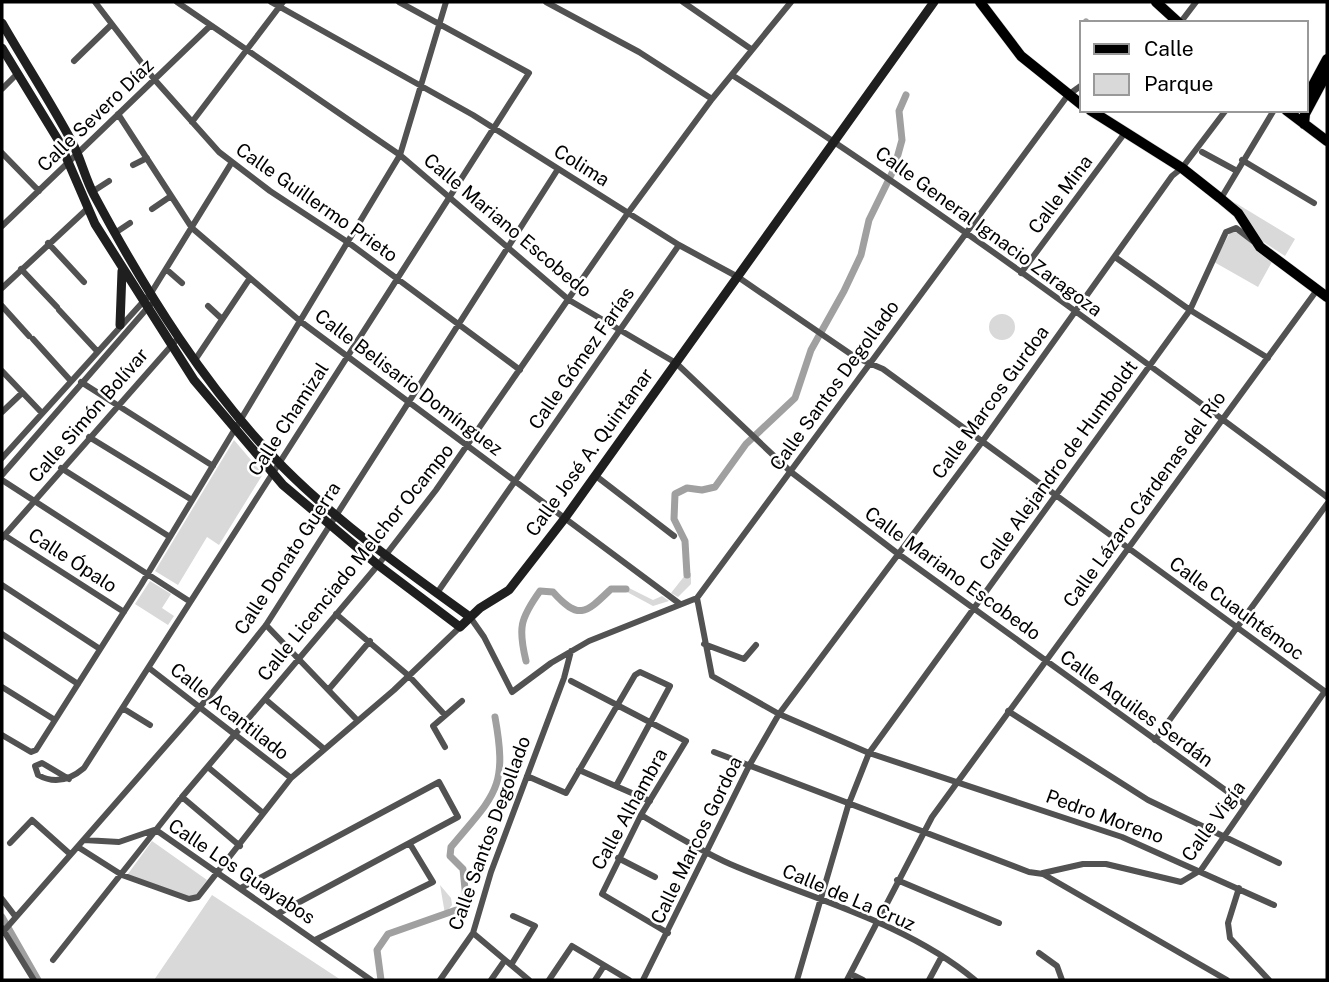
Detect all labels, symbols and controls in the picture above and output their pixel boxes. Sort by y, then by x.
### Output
legend [1080,21,1308,112]
text: Calle [1144,36,1194,61]
street label: Calle Severo Díaz [32,54,158,176]
text: Parque [1144,71,1213,96]
street label: Calle Guillermo Prieto [232,138,402,266]
street label: Colima [550,139,614,191]
street label: Calle General Ignacio Zaragoza [871,141,1107,321]
street label: Calle Mariano Escobedo [420,148,596,302]
street label: Calle Mina [1023,150,1097,238]
street label: Calle Gómez Farías [524,283,638,433]
street label: Calle Santos Degollado [765,296,903,474]
street label: Calle Belisario Domínguez [311,304,507,460]
street label: Calle Marcos Gurdoa [927,321,1053,483]
street label: Calle Simón Bolívar [24,343,152,487]
street label: Calle Alejandro de Humboldt [974,356,1142,574]
street label: Calle Chamizal [243,358,333,480]
street label: Calle José A. Quintanar [521,364,657,540]
street label: Calle Lázaro Cárdenas del Río [1058,387,1230,611]
street label: Calle Licenciado Melchor Ocampo [252,439,458,685]
street label: Calle Donato Guerra [229,478,345,638]
street label: Calle Mariano Escobedo [861,502,1045,644]
street label: Calle Ópalo [25,523,121,597]
street label: Calle Cuauhtémoc [1165,552,1309,664]
street label: Calle Aquiles Serdán [1056,645,1218,771]
street label: Calle Acantilado [166,658,294,764]
street label: Calle Santos Degollado [444,733,534,933]
street label: Calle Alhambra [587,744,671,874]
street label: Calle Marcos Gordoa [646,753,746,927]
street label: Calle Vigía [1177,777,1249,865]
street label: Pedro Moreno [1043,784,1167,848]
street label: Calle Los Guayabos [164,814,320,928]
street label: Calle de La Cruz [779,859,919,935]

